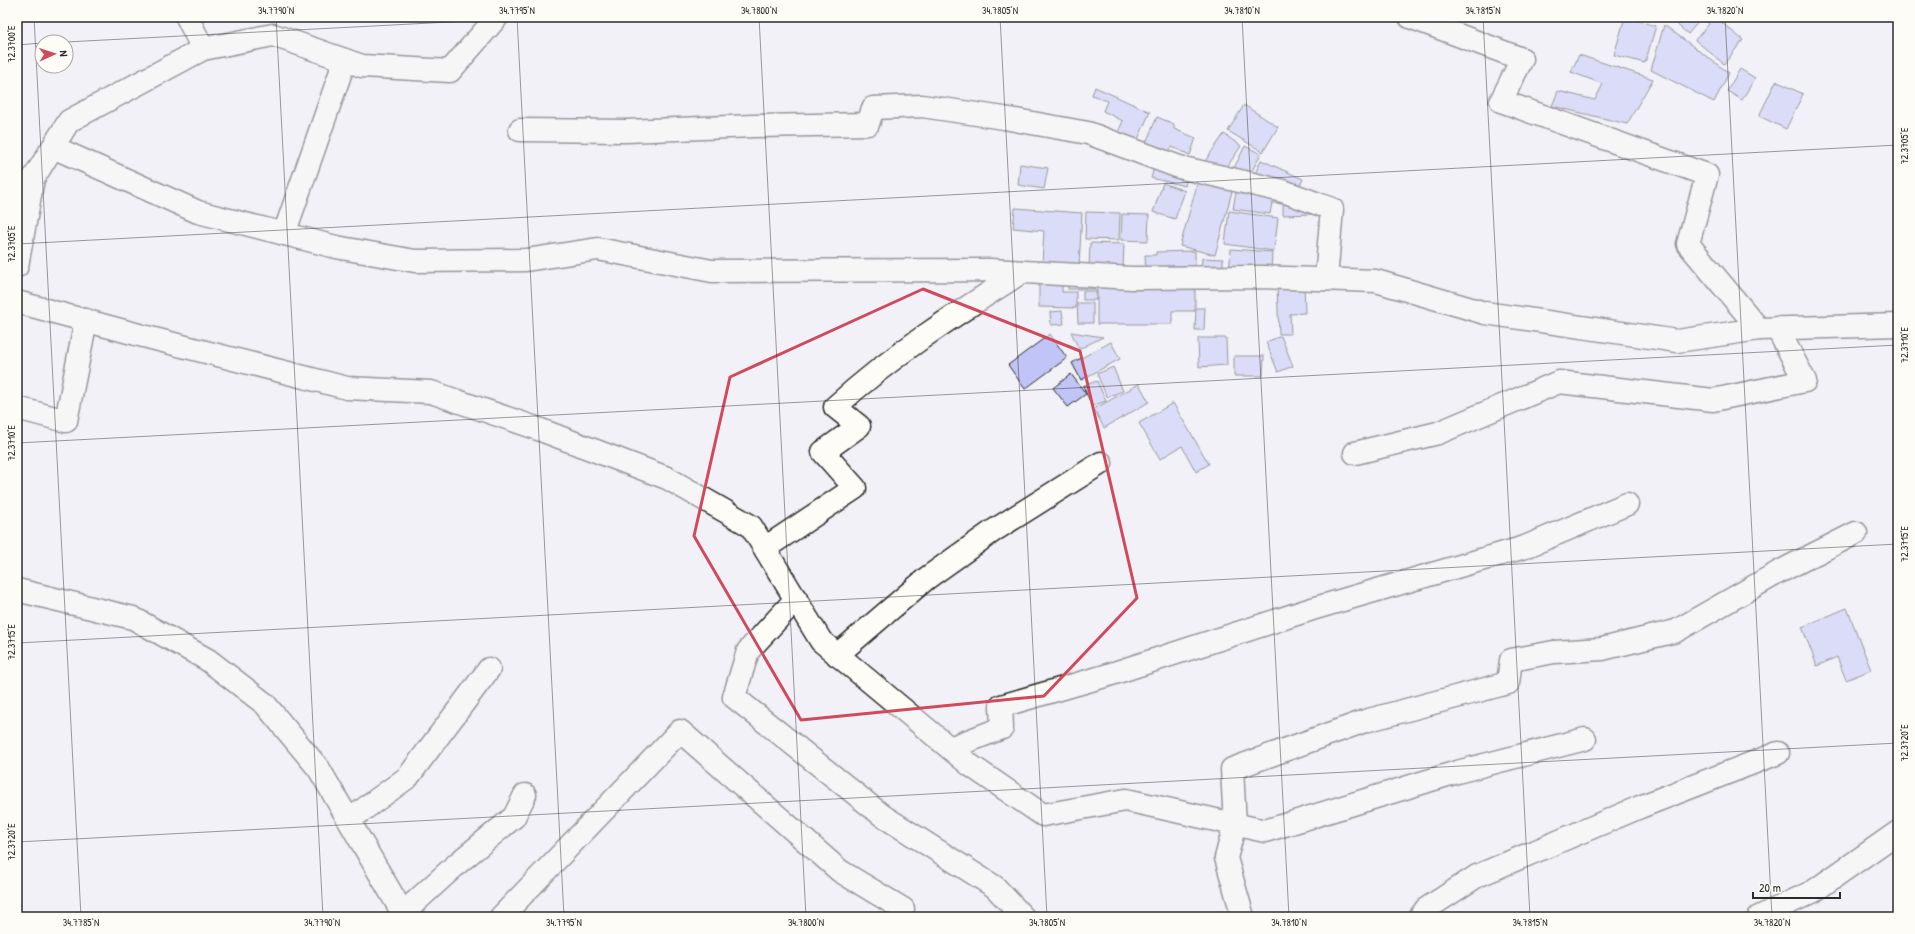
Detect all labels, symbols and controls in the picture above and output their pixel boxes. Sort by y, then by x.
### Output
text: 34.7790°N [258,4,294,17]
text: 34.7795°N [499,4,535,17]
text: 34.7800°N [741,4,777,17]
text: 34.7805°N [982,4,1018,17]
text: 34.7810°N [1224,4,1260,17]
text: 34.7815°N [1465,4,1501,17]
text: 34.7820°N [1707,4,1743,17]
text: 72.3700°E [5,25,18,62]
north arrow [34,34,74,74]
text: N [57,50,71,57]
text: 72.3705°E [1898,127,1911,164]
text: 72.3705°E [5,225,18,262]
text: 72.3710°E [1898,326,1911,363]
text: 72.3710°E [5,424,18,461]
text: 72.3715°E [1898,526,1911,562]
text: 72.3715°E [5,624,18,660]
text: 72.3720°E [1898,724,1911,762]
text: 72.3720°E [5,823,18,861]
scale bar [1753,874,1840,900]
text: 20 m [1759,879,1781,896]
text: 34.7785°N [63,916,99,929]
text: 34.7790°N [304,916,340,929]
text: 34.7795°N [546,916,582,929]
text: 34.7800°N [788,916,824,929]
text: 34.7805°N [1029,916,1065,929]
text: 34.7810°N [1271,916,1307,929]
text: 34.7815°N [1512,916,1548,929]
text: 34.7820°N [1754,916,1790,929]

